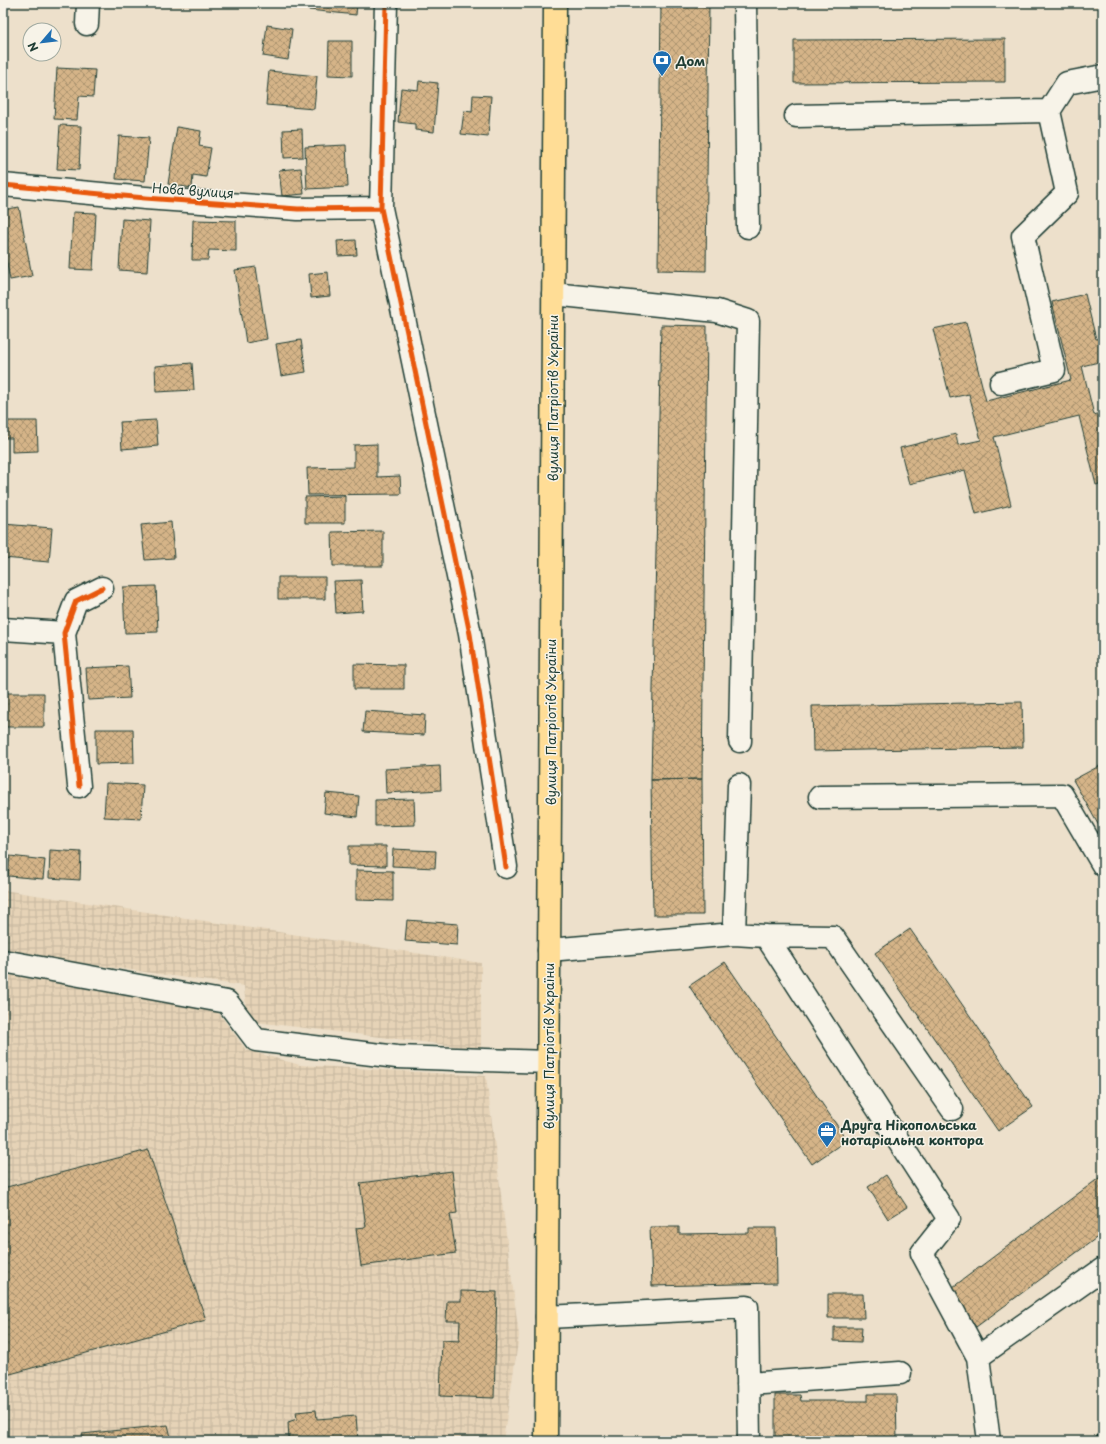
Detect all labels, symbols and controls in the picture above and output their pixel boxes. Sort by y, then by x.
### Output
north arrow [22,22,62,62]
text: N [23,39,42,55]
bank icon: Дом [651,49,673,77]
place label: Дом [675,51,705,70]
street label: Нова вулиця [151,178,235,202]
street label: вулиця Патріотів України [543,315,562,481]
street label: вулиця Патріотів України [541,639,560,805]
street label: вулиця Патріотів України [539,963,558,1129]
place label: Друга Нікопольська нотаріальна контора [840,1115,984,1149]
office icon: Друга Нікопольська нотаріальна контора [816,1120,838,1148]

